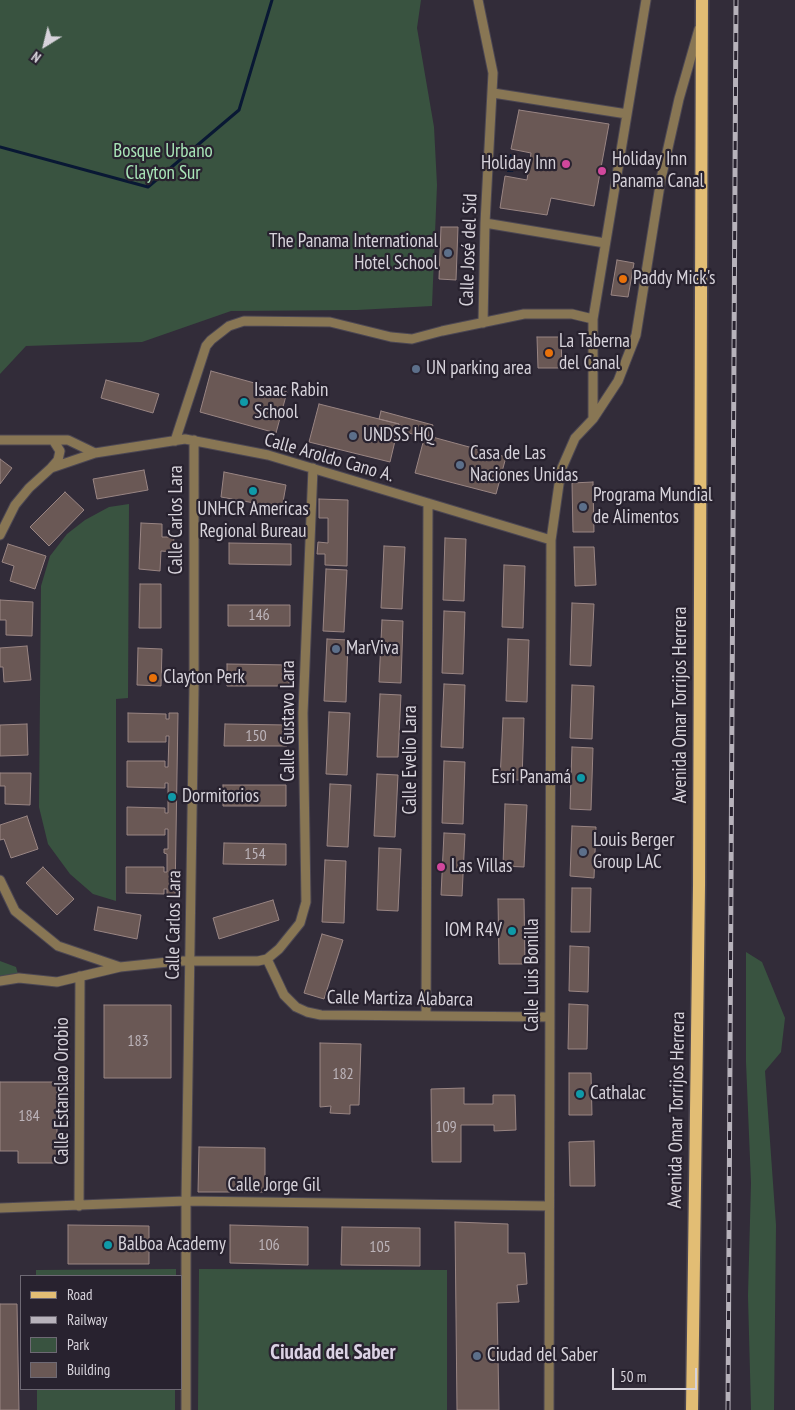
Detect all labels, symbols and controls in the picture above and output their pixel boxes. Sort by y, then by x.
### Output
north arrow [20,20,70,70]
text: N [28,48,45,67]
park label: Bosque Urbano Clayton Sur [113,141,213,185]
place label: Holiday Inn Panama Canal [612,149,704,193]
place label: Holiday Inn [481,153,556,175]
marker: Holiday Inn [560,158,572,170]
marker: Holiday Inn Panama Canal [596,165,608,177]
street label: Calle José del Sid [456,193,482,307]
place label: The Panama International Hotel School [269,231,438,275]
marker: The Panama International Hotel School [442,247,454,259]
place label: Paddy Mick's [633,268,716,290]
marker: Paddy Mick's [617,273,629,285]
place label: La Taberna del Canal [559,331,630,375]
marker: La Taberna del Canal [543,347,555,359]
place label: UN parking area [426,358,532,380]
marker: UN parking area [410,363,422,375]
place label: Isaac Rabin School [254,380,328,424]
marker: Isaac Rabin School [238,396,250,408]
place label: UNDSS HQ [363,425,434,447]
street label: Calle Aroldo Cano A. [262,429,396,487]
marker: UNDSS HQ [347,430,359,442]
place label: Casa de Las Naciones Unidas [470,443,578,487]
marker: Casa de Las Naciones Unidas [454,459,466,471]
street label: Calle Carlos Lara [166,465,188,575]
marker: UNHCR Americas Regional Bureau [247,485,259,497]
place label: Programa Mundial de Alimentos [593,485,713,529]
place label: UNHCR Americas Regional Bureau [197,499,309,543]
marker: Programa Mundial de Alimentos [577,501,589,513]
house number: 146 [248,605,270,625]
street label: Avenida Omar Torrijos Herrera [670,607,692,803]
place label: MarViva [346,638,399,660]
marker: MarViva [330,643,342,655]
street label: Calle Gustavo Lara [278,660,300,782]
place label: Clayton Perk [163,667,245,689]
marker: Clayton Perk [147,672,159,684]
street label: Calle Evelio Lara [400,706,422,814]
house number: 150 [245,726,267,746]
place label: Esri Panamá [492,767,571,789]
marker: Esri Panamá [575,772,587,784]
place label: Dormitorios [182,786,259,808]
marker: Dormitorios [166,791,178,803]
place label: Louis Berger Group LAC [593,830,674,874]
house number: 154 [244,844,266,864]
marker: Louis Berger Group LAC [577,846,589,858]
place label: Las Villas [451,856,512,878]
marker: Las Villas [435,861,447,873]
street label: Calle Carlos Lara [162,870,186,980]
street label: Calle Luis Bonilla [522,918,544,1032]
place label: IOM R4V [445,920,502,942]
marker: IOM R4V [506,925,518,937]
street label: Calle Martiza Alabarca [327,986,473,1012]
street label: Avenida Omar Torrijos Herrera [664,1011,690,1209]
street label: Calle Estanslao Orobio [52,1017,74,1165]
house number: 183 [127,1031,149,1051]
house number: 182 [332,1064,354,1084]
place label: Cathalac [590,1083,646,1105]
marker: Cathalac [574,1088,586,1100]
house number: 184 [18,1106,40,1126]
house number: 109 [435,1117,457,1137]
street label: Calle Jorge Gil [228,1175,320,1197]
place label: Balboa Academy [118,1234,226,1256]
house number: 106 [258,1235,280,1255]
house number: 105 [369,1237,391,1257]
marker: Balboa Academy [102,1239,114,1251]
legend [20,1275,182,1390]
text: Road [67,1285,93,1304]
text: Railway [67,1310,107,1329]
text: Park [67,1335,89,1354]
district label: Ciudad del Saber [270,1340,396,1366]
place label: Ciudad del Saber [487,1345,598,1367]
marker: Ciudad del Saber [471,1350,483,1362]
scale bar [615,1358,700,1390]
text: Building [67,1360,110,1379]
text: 50 m [620,1367,646,1386]

